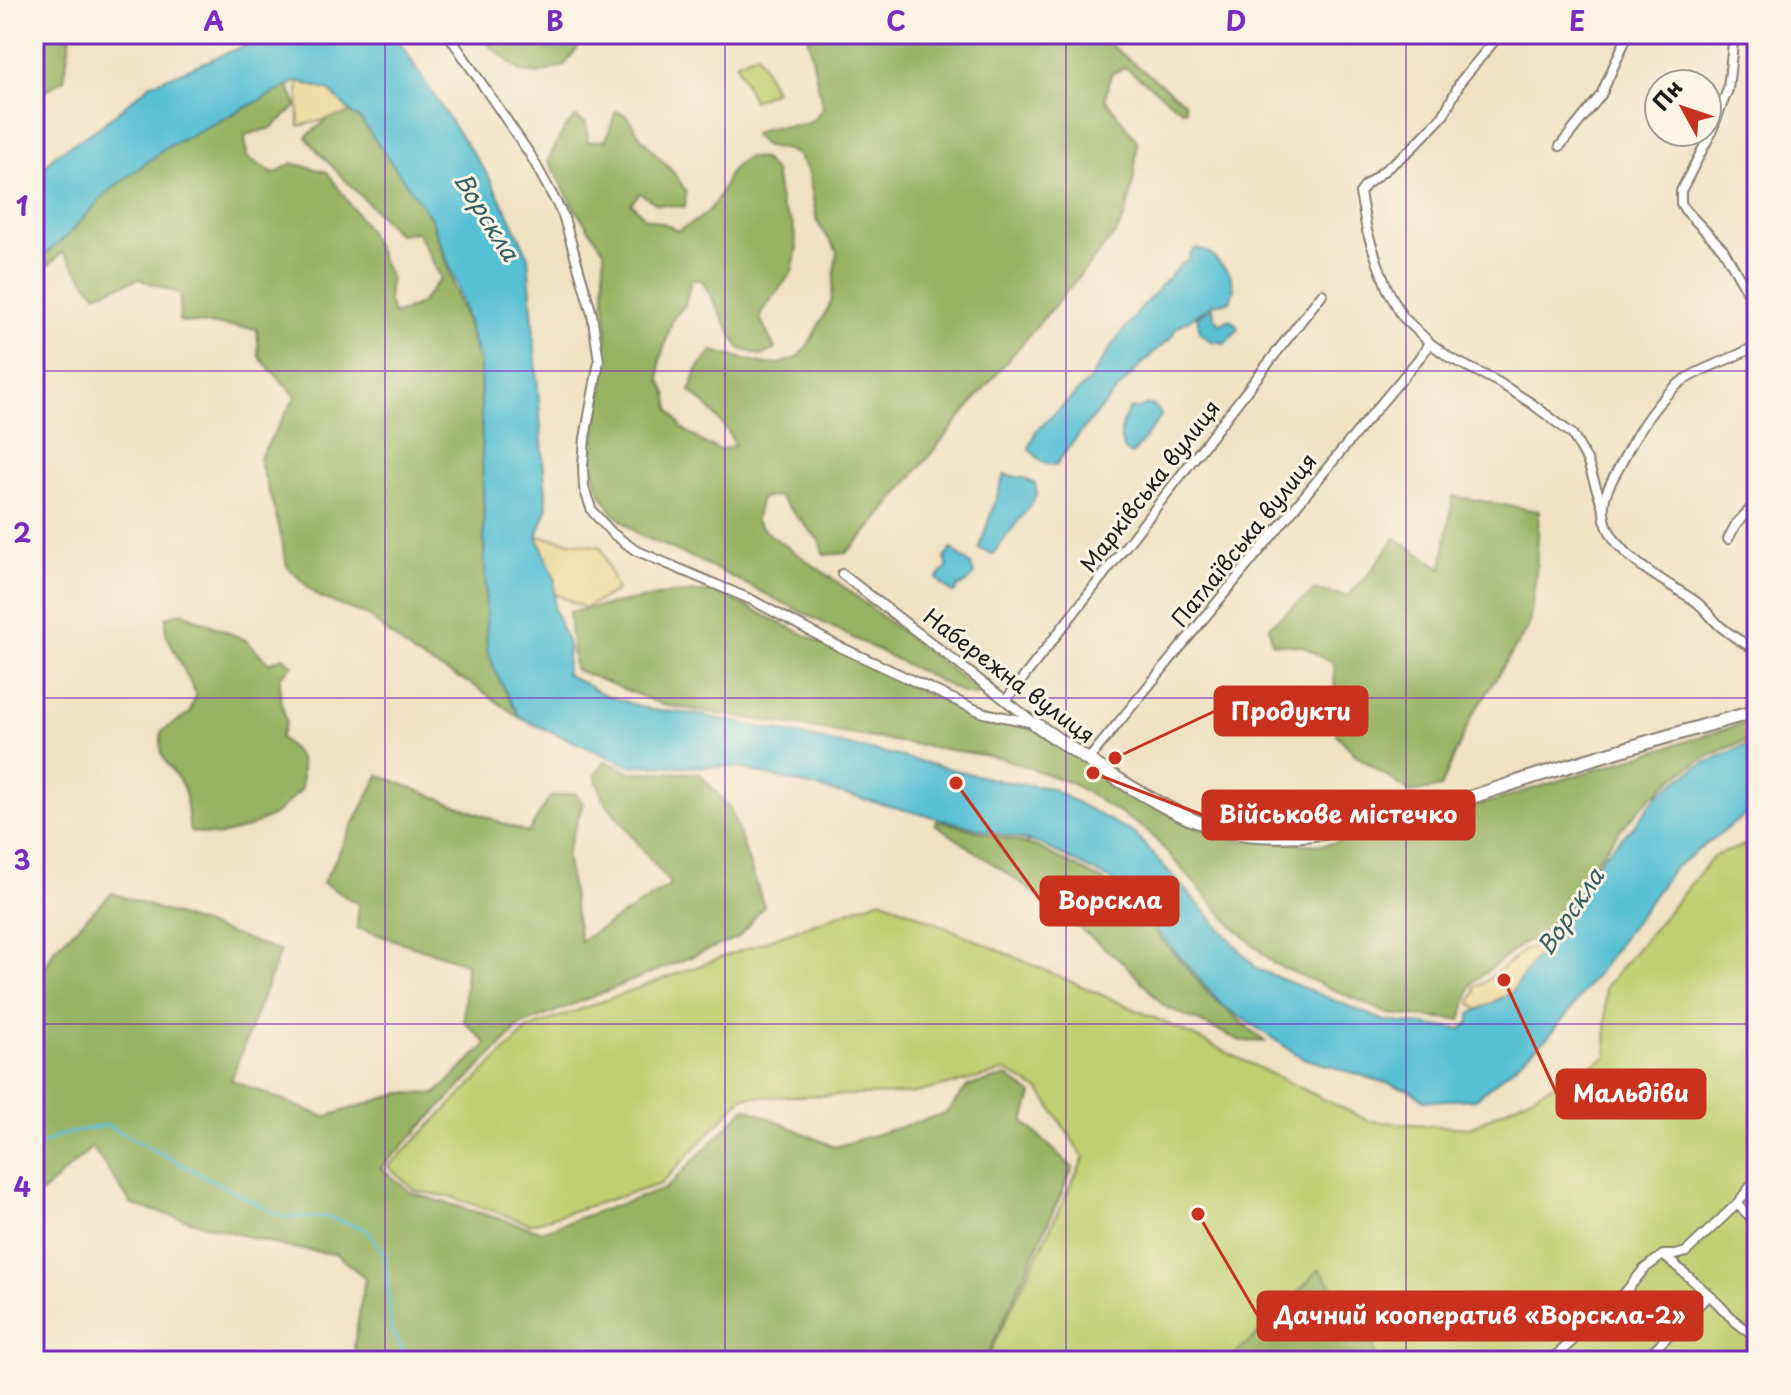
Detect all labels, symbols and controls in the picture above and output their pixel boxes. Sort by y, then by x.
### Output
text: A [204,1,224,40]
text: B [546,1,564,40]
text: C [886,1,906,40]
text: D [1226,1,1246,40]
text: E [1569,1,1585,40]
north arrow [1643,68,1723,148]
text: Пн [1644,71,1689,117]
water label: Ворскла [446,165,530,268]
text: 1 [16,186,28,225]
street label: Марківська вулиця [1071,392,1227,578]
street label: Патлаївська вулиця [1162,445,1323,633]
text: 2 [13,513,31,552]
street label: Набережна вулиця [917,599,1103,750]
callout: Продукти [1215,687,1367,735]
text: Продукти [1231,692,1351,728]
callout: Військове містечко [1203,791,1474,839]
text: Військове містечко [1219,795,1457,831]
text: 3 [13,840,31,879]
water label: Ворскла [1527,859,1612,962]
callout: Ворскла [1041,877,1178,925]
text: Ворскла [1057,881,1163,917]
callout: Мальдіви [1557,1070,1705,1118]
text: Мальдіви [1573,1074,1689,1110]
text: 4 [13,1167,31,1206]
callout: Дачний кооператив «Ворскла-2» [1258,1292,1702,1340]
text: Дачний кооператив «Ворскла-2» [1273,1296,1686,1332]

